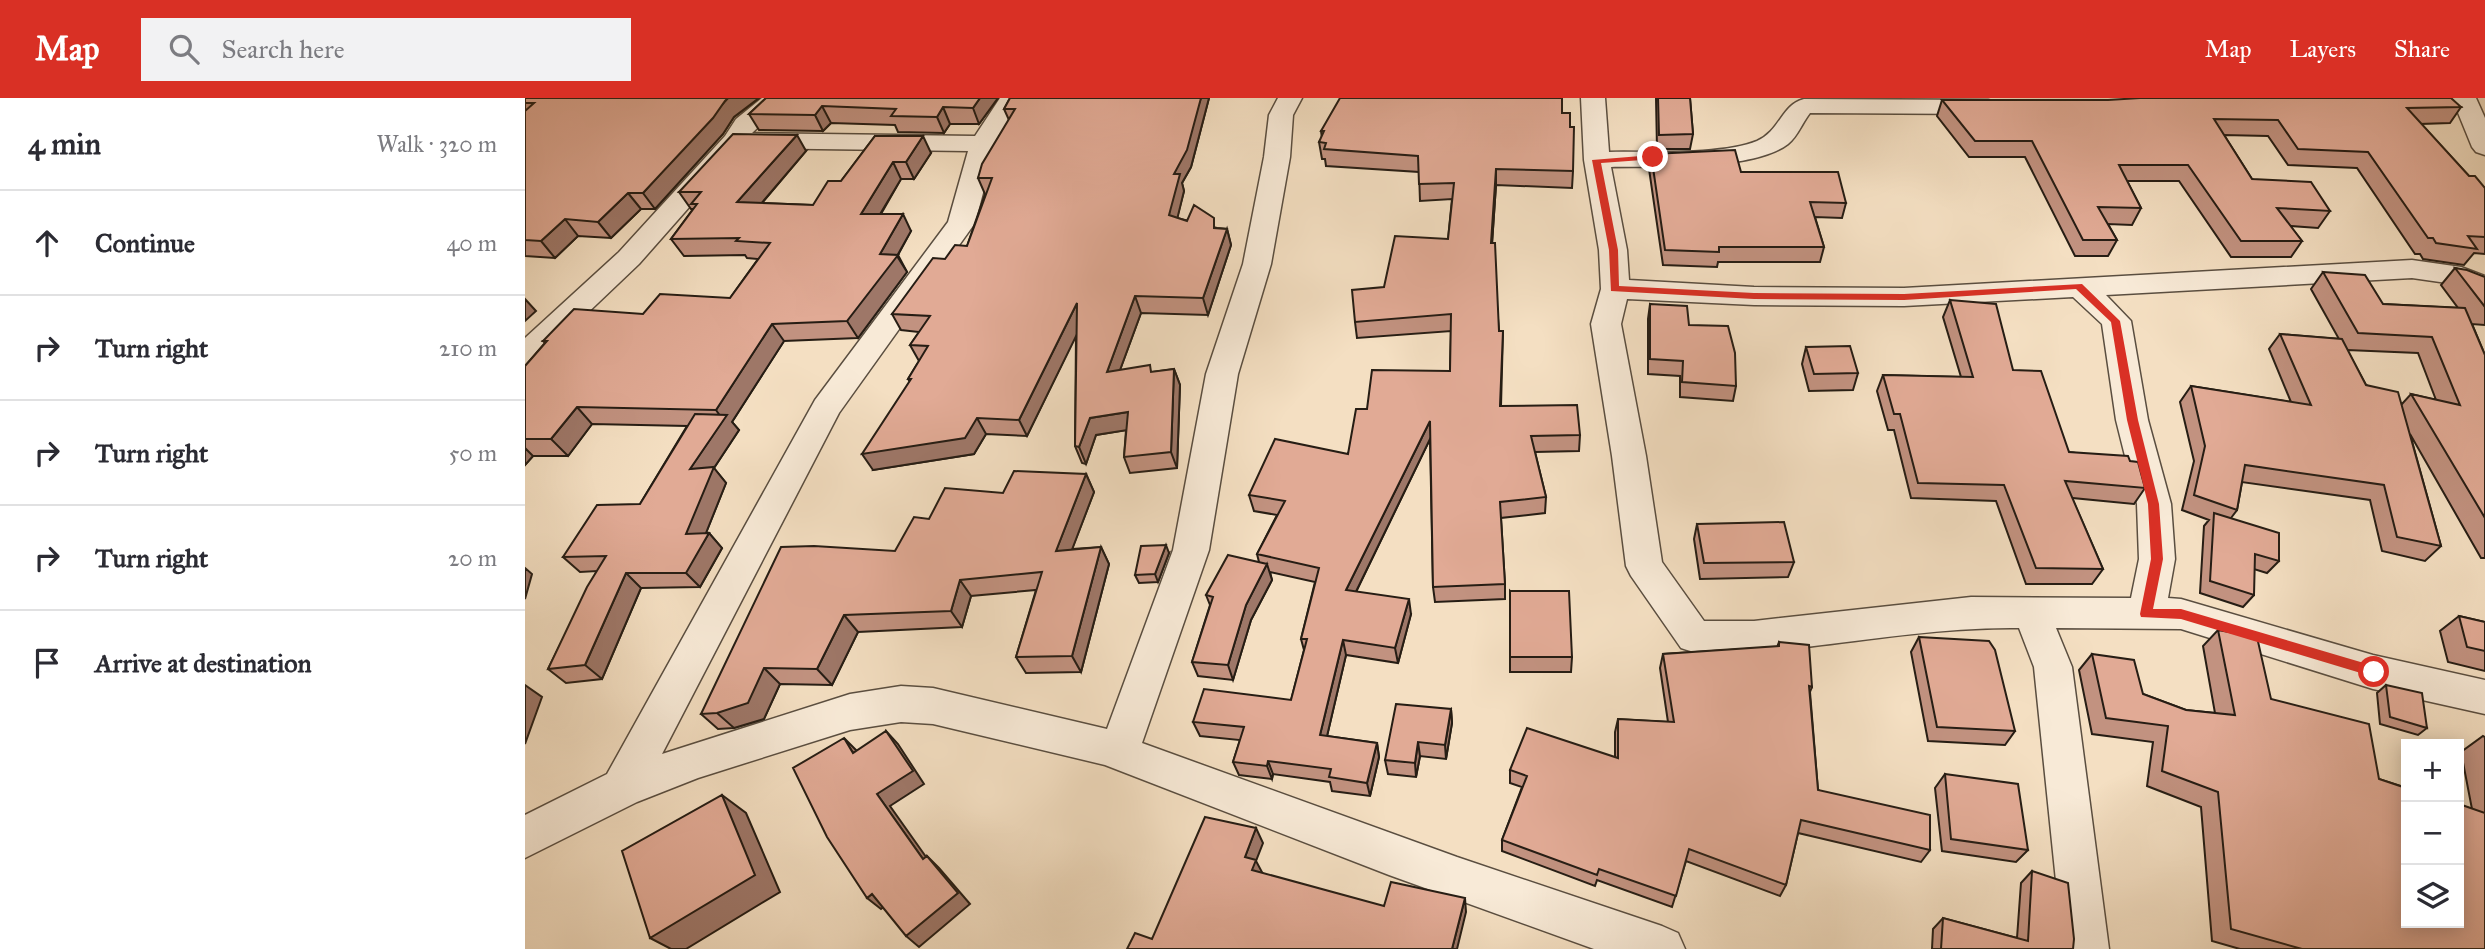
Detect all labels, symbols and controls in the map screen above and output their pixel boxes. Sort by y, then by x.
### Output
search box [141,18,631,81]
text: Map [35,29,99,69]
icon: search [165,30,203,68]
text: Search here [221,33,345,65]
text: Map [2205,34,2252,64]
text: Layers [2290,34,2356,64]
text: Share [2394,34,2450,64]
text: 4 min [28,126,101,162]
text: Walk · 320 m [377,130,497,158]
route end [1637,141,1668,172]
icon: ahead [28,224,66,262]
text: Continue [95,227,195,259]
text: 40 m [447,229,497,257]
icon: right [28,329,66,367]
text: Turn right [95,332,208,364]
text: 210 m [439,334,497,362]
icon: right [28,434,66,472]
text: Turn right [95,437,208,469]
text: 50 m [449,439,497,467]
icon: right [28,539,66,577]
text: Turn right [95,542,208,574]
text: 20 m [448,544,497,572]
icon: arrive [28,644,66,682]
text: Arrive at destination [95,647,312,679]
route start [2358,656,2389,687]
map controls [2401,739,2464,928]
button: + [2401,739,2464,802]
button: − [2401,802,2464,865]
button: layers [2401,865,2464,928]

